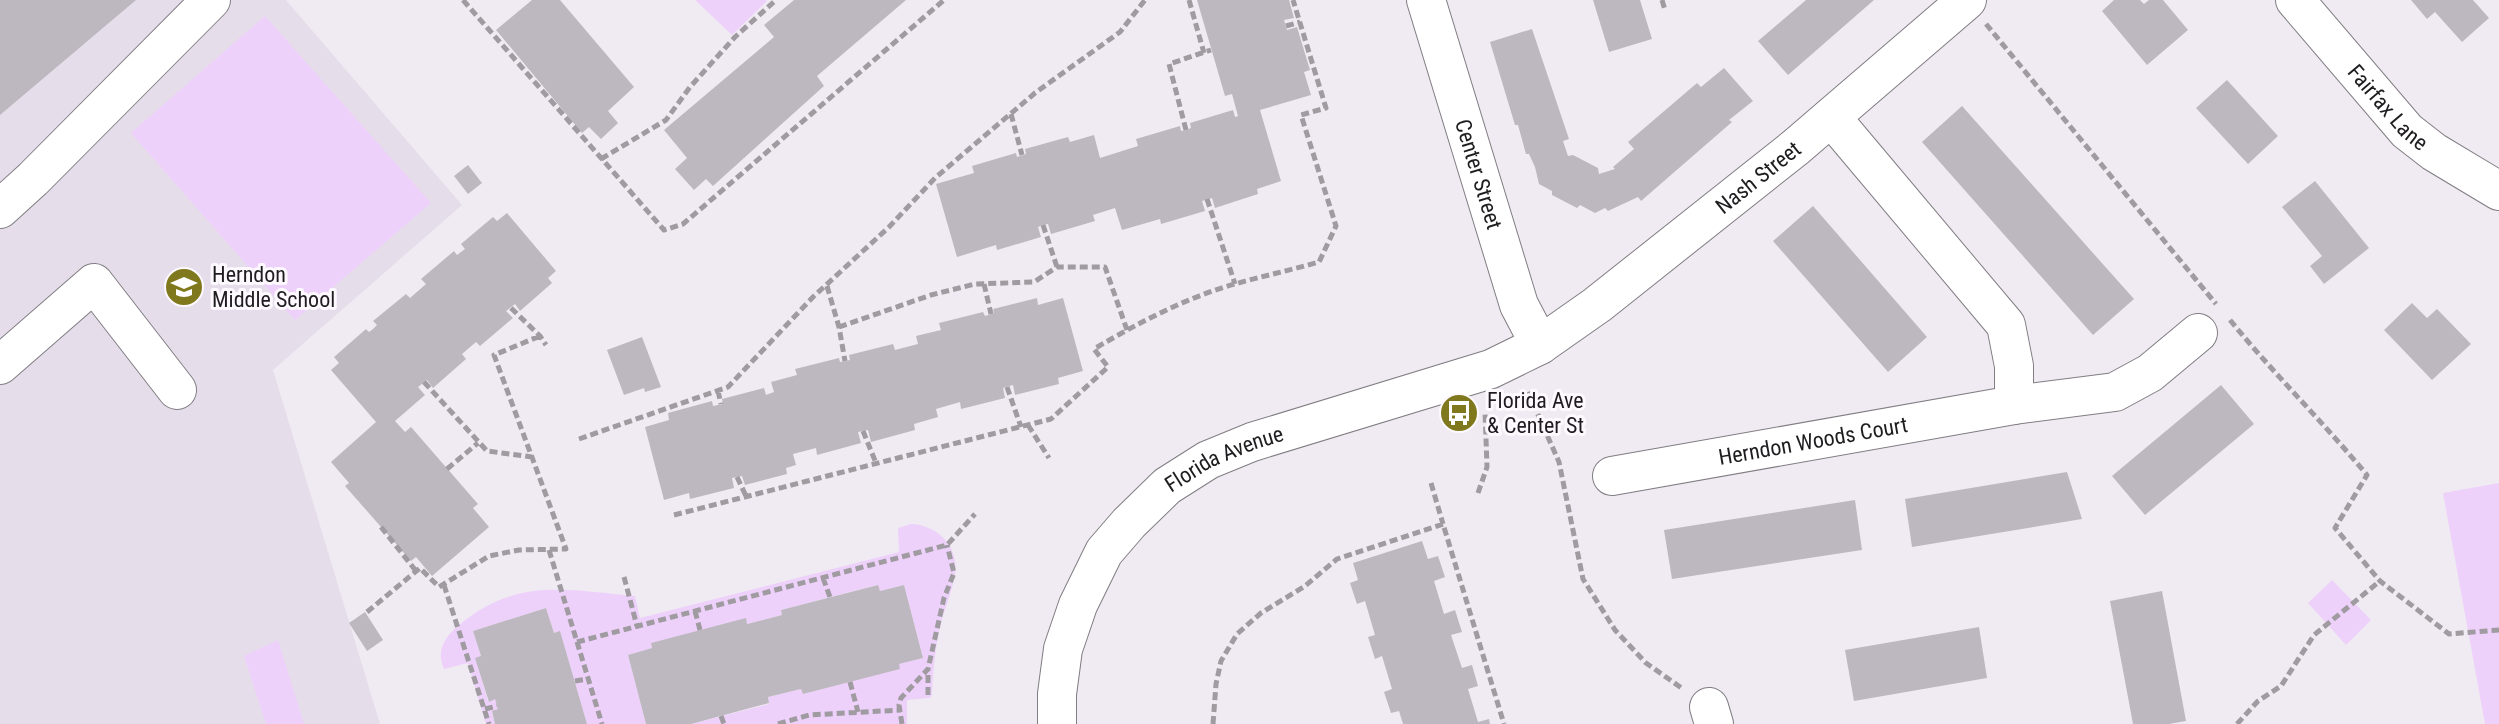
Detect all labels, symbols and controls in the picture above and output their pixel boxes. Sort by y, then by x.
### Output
street label: Fairfax Lane [2343,59,2433,155]
street label: Center Street [1450,116,1507,232]
street label: Nash Street [1711,136,1806,219]
place label: Herndon Middle School [212,262,335,312]
school or university icon: Herndon Middle School [163,266,205,308]
place label: Florida Ave & Center St [1487,388,1584,438]
bus stop icon: Florida Ave & Center St [1438,392,1480,434]
street label: Herndon Woods Court [1717,412,1909,470]
street label: Florida Avenue [1160,421,1286,497]

